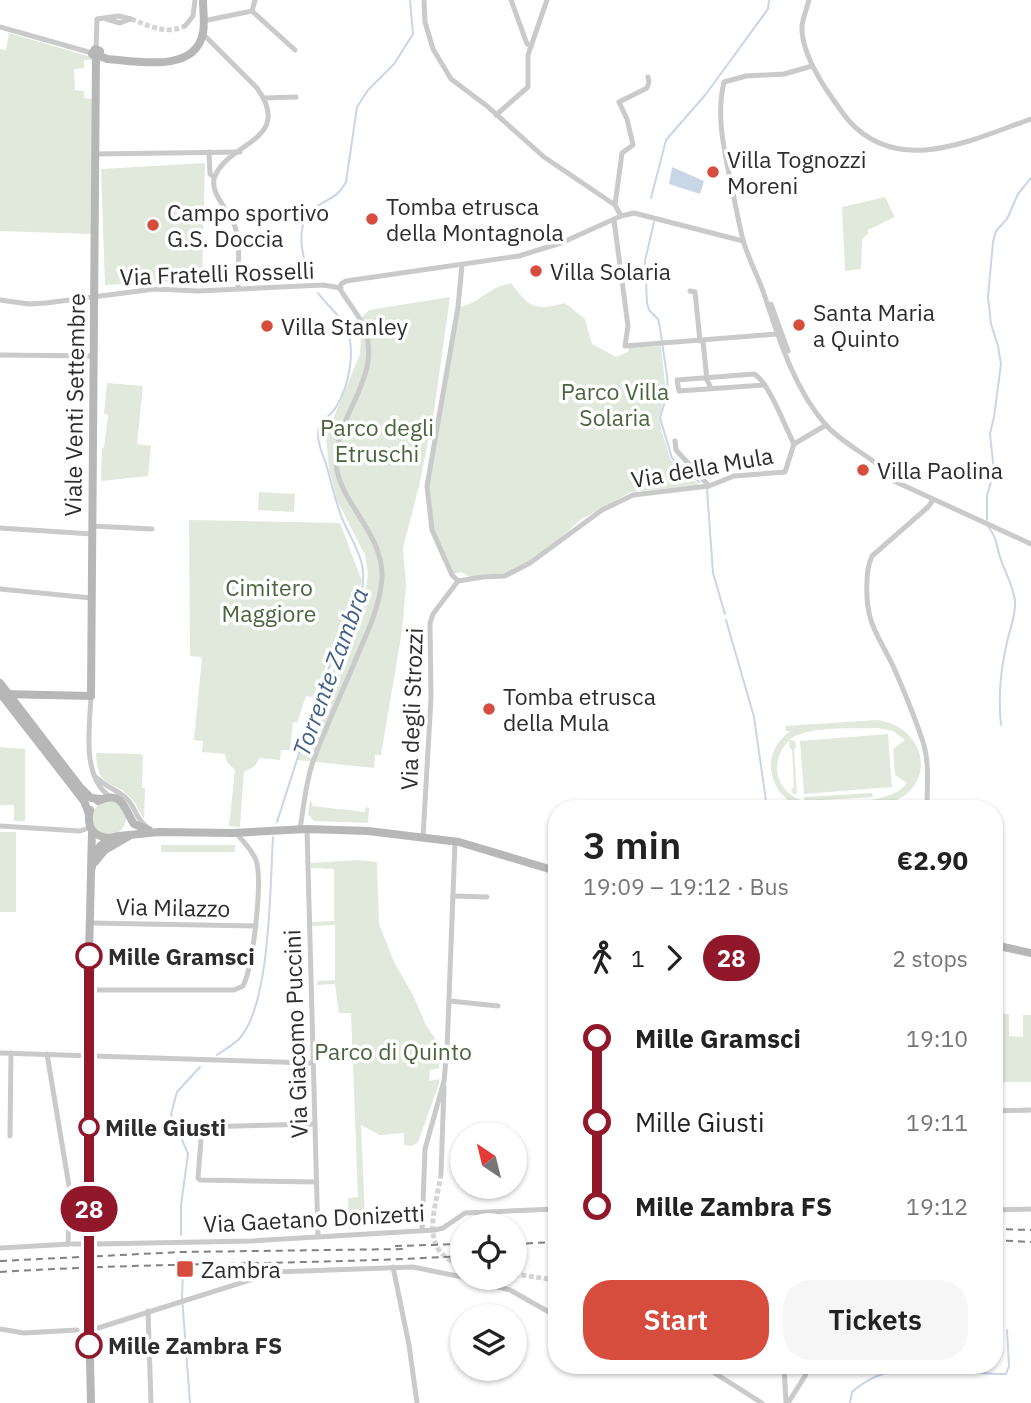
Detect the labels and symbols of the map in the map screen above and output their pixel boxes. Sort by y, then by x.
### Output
place label: Villa Tognozzi Moreni [727,144,866,200]
marker: Villa Tognozzi Moreni [705,164,721,180]
place label: Tomba etrusca della Montagnola [386,191,564,247]
place label: Campo sportivo G.S. Doccia [167,197,329,253]
marker: Tomba etrusca della Montagnola [364,211,380,227]
marker: Campo sportivo G.S. Doccia [145,217,161,233]
street label: Via Fratelli Rosselli [119,255,315,291]
place label: Villa Solaria [550,256,671,286]
marker: Villa Solaria [528,263,544,279]
street label: Viale Venti Settembre [57,293,91,517]
place label: Santa Maria a Quinto [813,297,935,353]
place label: Villa Stanley [281,311,408,341]
marker: Santa Maria a Quinto [791,317,807,333]
marker: Villa Stanley [259,318,275,334]
park label: Parco Villa Solaria [561,376,669,432]
park label: Parco degli Etruschi [320,412,434,468]
street label: Via della Mula [629,440,775,494]
place label: Villa Paolina [877,455,1003,485]
marker: Villa Paolina [855,462,871,478]
park label: Cimitero Maggiore [222,572,316,628]
water label: Torrente Zambra [285,583,375,761]
street label: Via degli Strozzi [393,627,429,791]
place label: Tomba etrusca della Mula [503,681,656,737]
marker: Tomba etrusca della Mula [481,701,497,717]
street label: Via Milazzo [116,891,230,923]
street label: Via Giacomo Puccini [276,929,314,1139]
place label: Mille Gramsci [108,941,255,971]
marker: Mille Gramsci [76,943,102,969]
park label: Parco di Quinto [314,1036,472,1066]
place label: Mille Giusti [105,1112,226,1142]
marker: Mille Giusti [79,1117,99,1137]
north arrow [450,1122,527,1199]
line badge: 28 [57,1186,120,1232]
street label: Via Gaetano Donizetti [202,1197,426,1239]
place label: Zambra [201,1254,281,1284]
marker: Zambra [175,1259,195,1279]
place label: Mille Zambra FS [108,1330,282,1360]
marker: Mille Zambra FS [76,1332,102,1358]

